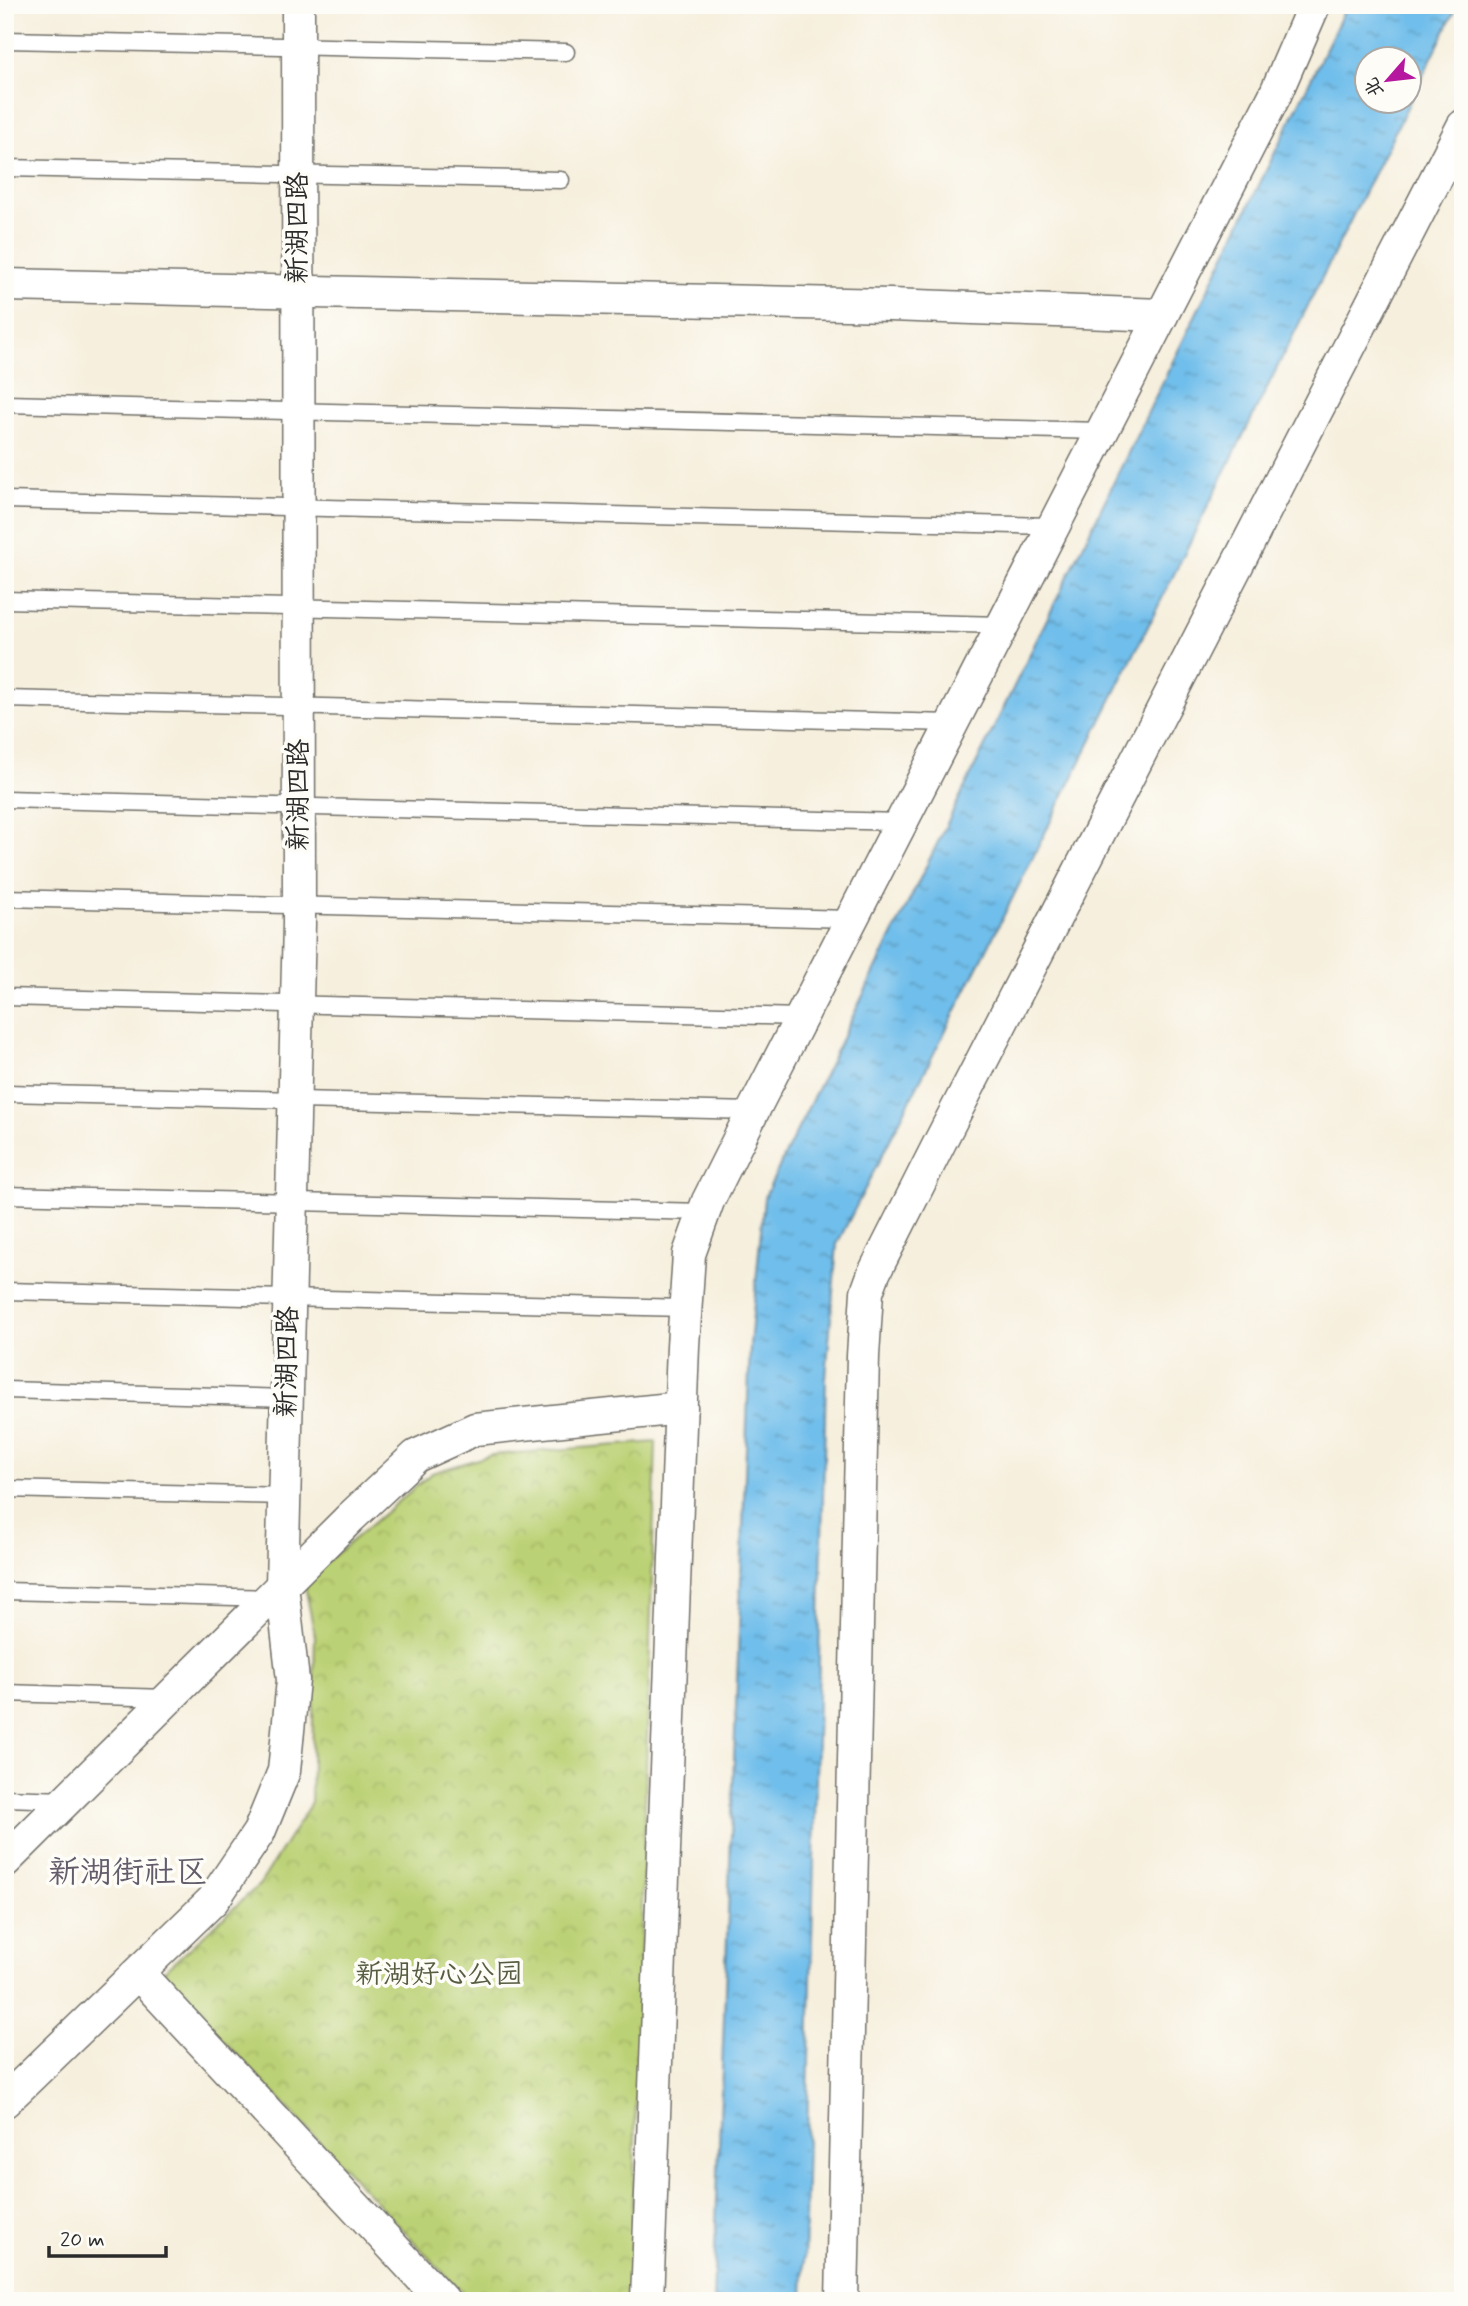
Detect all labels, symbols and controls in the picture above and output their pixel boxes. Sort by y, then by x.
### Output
north arrow [1352,46,1422,116]
text: 北 [1359,73,1390,102]
street label: 新湖四路 [280,172,317,284]
street label: 新湖四路 [281,739,318,851]
street label: 新湖四路 [269,1306,307,1418]
district label: 新湖街社区 [48,1852,208,1894]
park label: 新湖好心公园 [355,1957,523,1994]
scale bar [49,2215,166,2259]
text: 20 m [60,2226,105,2254]

